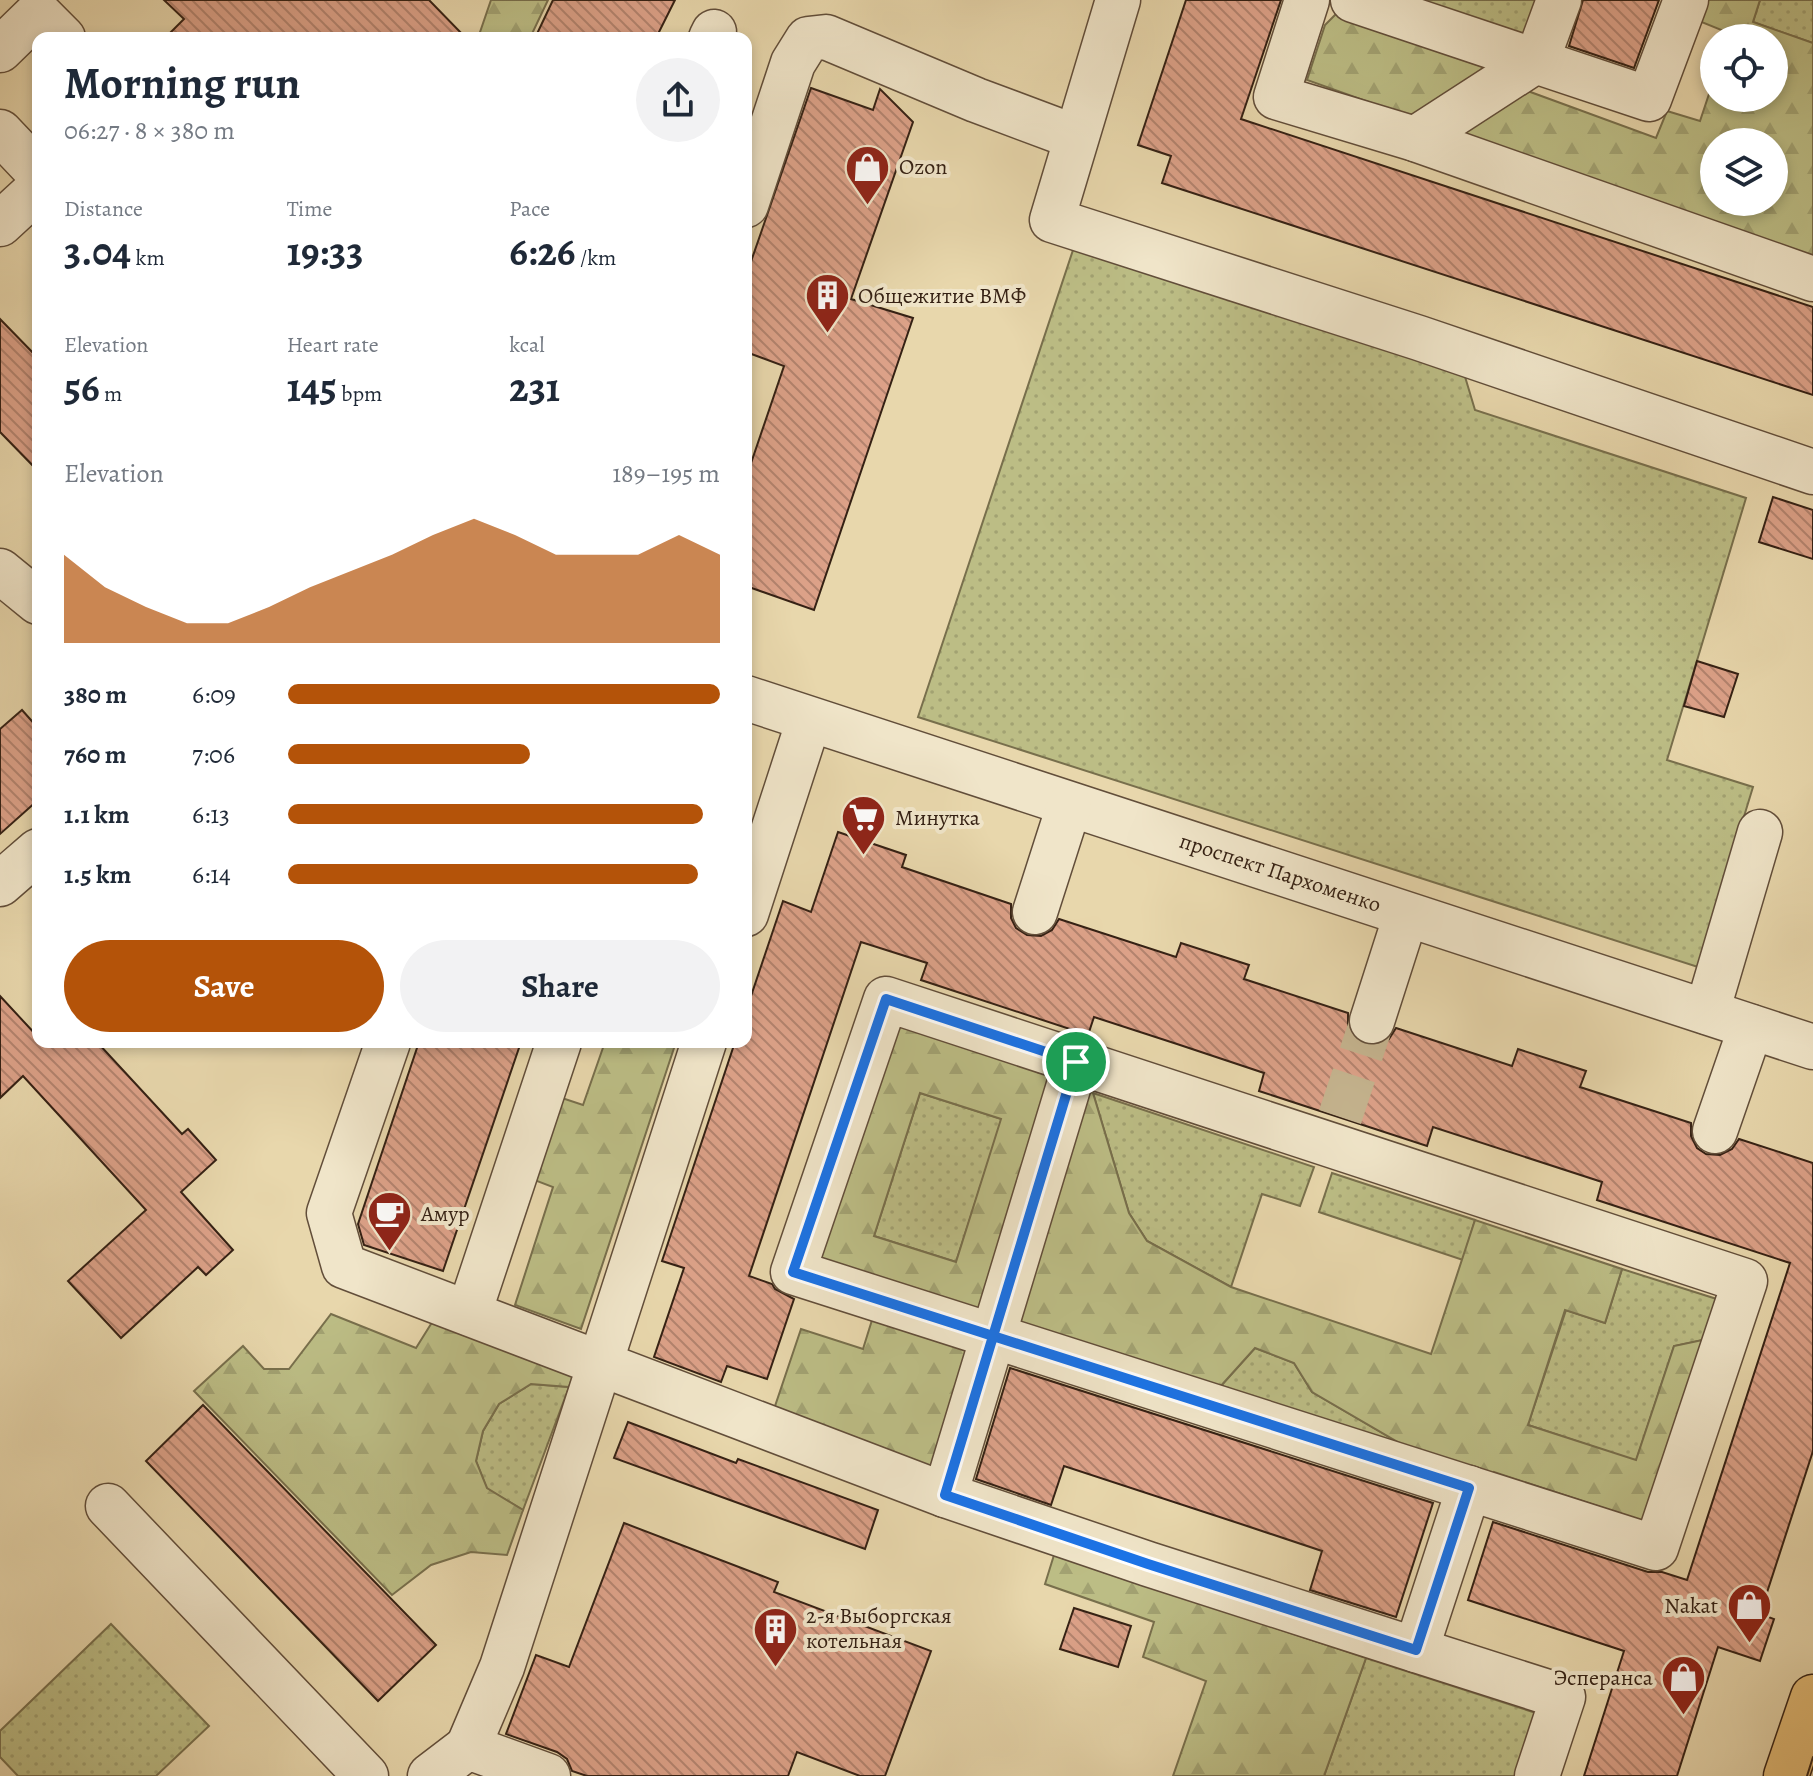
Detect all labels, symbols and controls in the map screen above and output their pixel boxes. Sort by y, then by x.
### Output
map controls [1700,24,1788,216]
button: locate [1700,24,1788,112]
text: Morning run [64,53,300,113]
button: share [636,58,720,142]
text: 06:27 · 8 × 380 m [64,113,235,148]
button: layers [1700,128,1788,216]
shop icon: Ozon [844,143,892,206]
place label: Ozon [899,152,947,182]
text: Distance [64,194,143,224]
text: Time [287,194,332,224]
text: Pace [509,194,550,224]
text: 3.04 [64,224,131,279]
text: 19:33 [287,224,363,279]
text: 6:26 [509,224,576,279]
text: km [131,243,165,273]
text: /km [576,243,616,273]
building icon: Общежитие ВМФ [803,272,851,335]
place label: Общежитие ВМФ [858,281,1026,311]
text: Elevation [64,330,148,360]
text: Heart rate [287,330,379,360]
text: kcal [509,330,545,360]
text: 56 [64,360,100,415]
text: 145 [287,360,337,415]
text: 231 [509,360,560,415]
text: m [100,379,122,409]
text: bpm [337,379,382,409]
text: Elevation [64,456,164,491]
text: 189–195 m [612,456,720,491]
text: 380 m [64,677,127,712]
text: 6:09 [192,677,236,712]
text: 760 m [64,737,127,772]
text: 7:06 [192,737,235,772]
supermarket icon: Минутка [840,794,888,857]
text: 1.1 km [64,797,130,832]
text: 6:13 [192,797,230,832]
place label: Минутка [895,803,981,833]
street label: проспект Пархоменко [1175,826,1385,920]
text: 1.5 km [64,857,131,892]
text: 6:14 [192,857,231,892]
button: Save [64,940,384,1032]
button: Share [400,940,720,1032]
pin [1042,1028,1110,1096]
icon: arrive [1054,1040,1098,1084]
cafe icon: Амур [366,1190,414,1253]
place label: Амур [420,1199,470,1229]
shop icon: Nakat [1725,1582,1773,1645]
place label: Nakat [1664,1591,1718,1621]
place label: 2-я Выборгская котельная [806,1601,952,1656]
building icon: 2-я Выборгская котельная [751,1605,799,1668]
shop icon: Эсперанса [1660,1654,1708,1717]
place label: Эсперанса [1553,1663,1654,1693]

